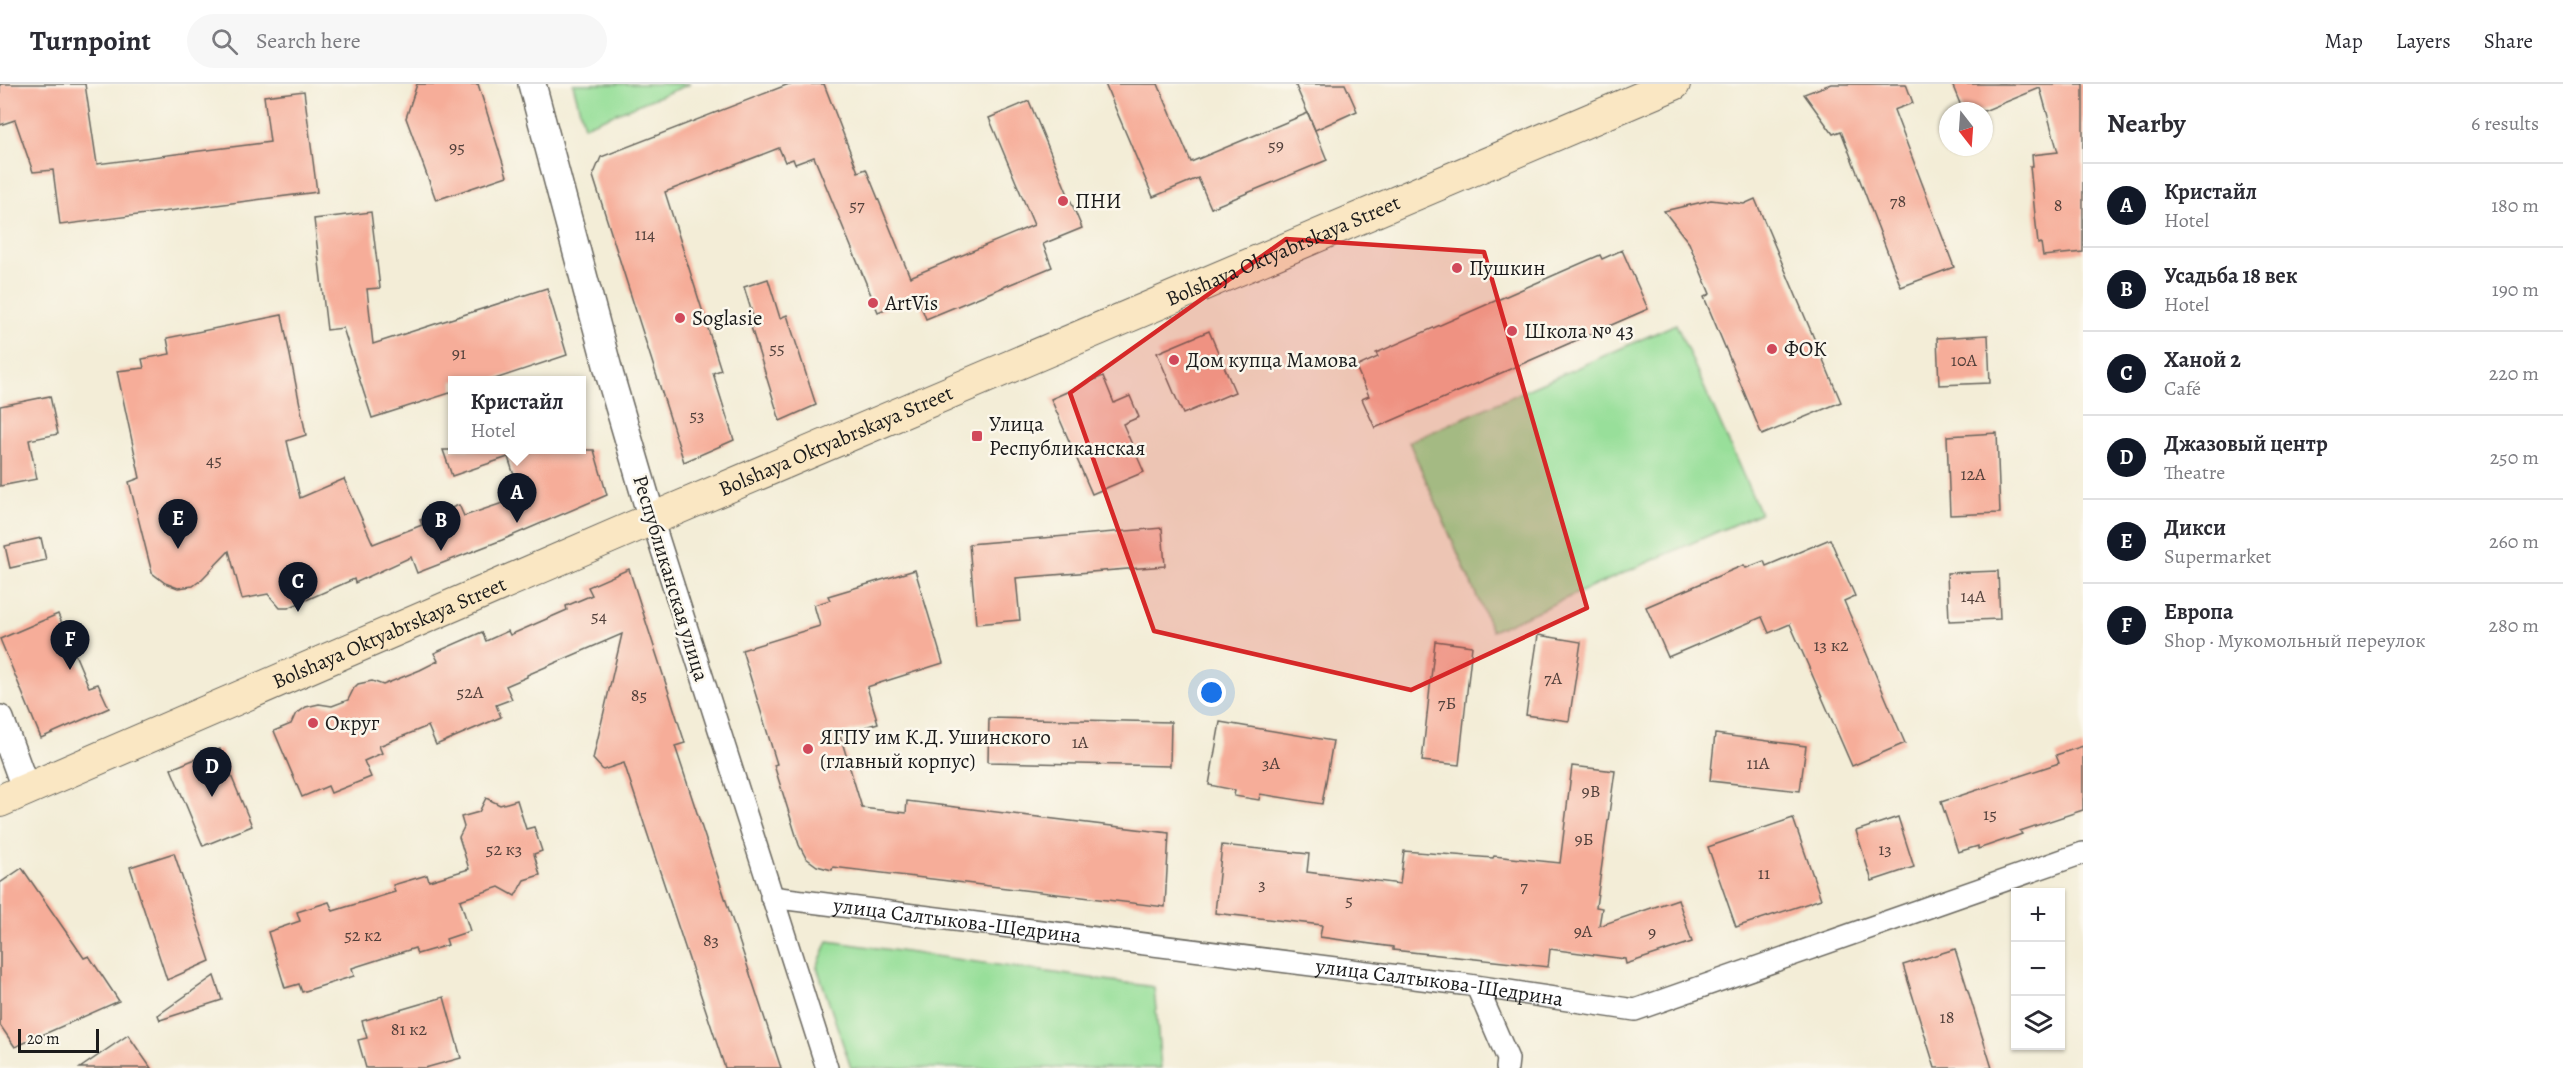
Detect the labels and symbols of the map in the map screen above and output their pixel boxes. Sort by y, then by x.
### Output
north arrow [1939,102,1993,156]
house number: 59 [1268,133,1284,157]
house number: 95 [449,135,465,159]
place label: ПНИ [1075,187,1122,215]
street label: Bolshaya Oktyabrskaya Street [1161,188,1404,313]
house number: 78 [1890,189,1906,213]
house number: 57 [849,193,865,217]
house number: 8 [2054,193,2062,217]
marker: ПНИ [1056,194,1070,208]
house number: 114 [635,222,655,246]
place label: Пушкин [1469,254,1545,282]
marker: Пушкин [1450,261,1464,275]
place label: ArtVis [884,289,938,317]
marker: ArtVis [866,296,880,310]
place label: Soglasie [692,304,762,332]
marker: Soglasie [673,311,687,325]
place label: Школа № 43 [1524,317,1634,345]
marker: Школа № 43 [1505,324,1519,338]
place label: ФОК [1784,335,1827,363]
house number: 55 [769,336,785,360]
house number: 91 [452,341,466,365]
marker: ФОК [1765,342,1779,356]
place label: Дом купца Мамова [1186,346,1358,374]
house number: 10А [1951,348,1978,372]
marker: Дом купца Мамова [1167,353,1181,367]
street label: Bolshaya Oktyabrskaya Street [714,379,957,503]
house number: 53 [689,403,705,427]
place label: Улица Республиканская [989,410,1145,462]
marker: Улица Республиканская [970,429,984,443]
house number: 45 [206,448,222,472]
house number: 12А [1960,462,1986,486]
street label: Республиканская улица [626,472,716,685]
pin: A [498,474,536,523]
pin: E [158,500,198,549]
pin: B [422,502,460,551]
pin: C [278,562,318,612]
street label: Bolshaya Oktyabrskaya Street [268,570,510,696]
house number: 14А [1961,584,1986,608]
house number: 54 [591,604,607,628]
pin: F [50,620,90,670]
house number: 13 к2 [1813,633,1849,657]
house number: 7А [1544,666,1563,690]
your location [1197,678,1226,707]
house number: 52А [457,680,484,704]
house number: 85 [631,683,647,707]
house number: 7Б [1438,691,1456,715]
place label: Округ [325,709,380,737]
marker: Округ [306,716,320,730]
place label: ЯГПУ им К.Д. Ушинского (главный корпус) [820,723,1051,775]
house number: 1А [1072,730,1089,754]
marker: ЯГПУ им К.Д. Ушинского (главный корпус) [801,742,815,756]
pin: D [192,748,232,797]
house number: 3А [1262,751,1280,775]
house number: 11А [1747,751,1770,775]
house number: 9В [1582,779,1600,803]
house number: 15 [1983,802,1997,826]
house number: 9Б [1575,827,1593,851]
house number: 52 к3 [486,837,522,861]
house number: 13 [1878,837,1892,861]
house number: 11 [1758,861,1770,885]
house number: 3 [1258,872,1266,896]
house number: 7 [1520,874,1528,898]
house number: 5 [1345,888,1353,912]
street label: улица Салтыкова-Щедрина [831,891,1083,950]
house number: 9А [1574,919,1593,943]
house number: 9 [1648,920,1656,944]
house number: 52 к2 [344,923,382,947]
house number: 83 [703,928,719,952]
street label: улица Салтыкова-Щедрина [1313,952,1566,1013]
house number: 18 [1940,1005,1954,1029]
house number: 81 к2 [391,1017,428,1041]
scale bar [18,1026,99,1054]

